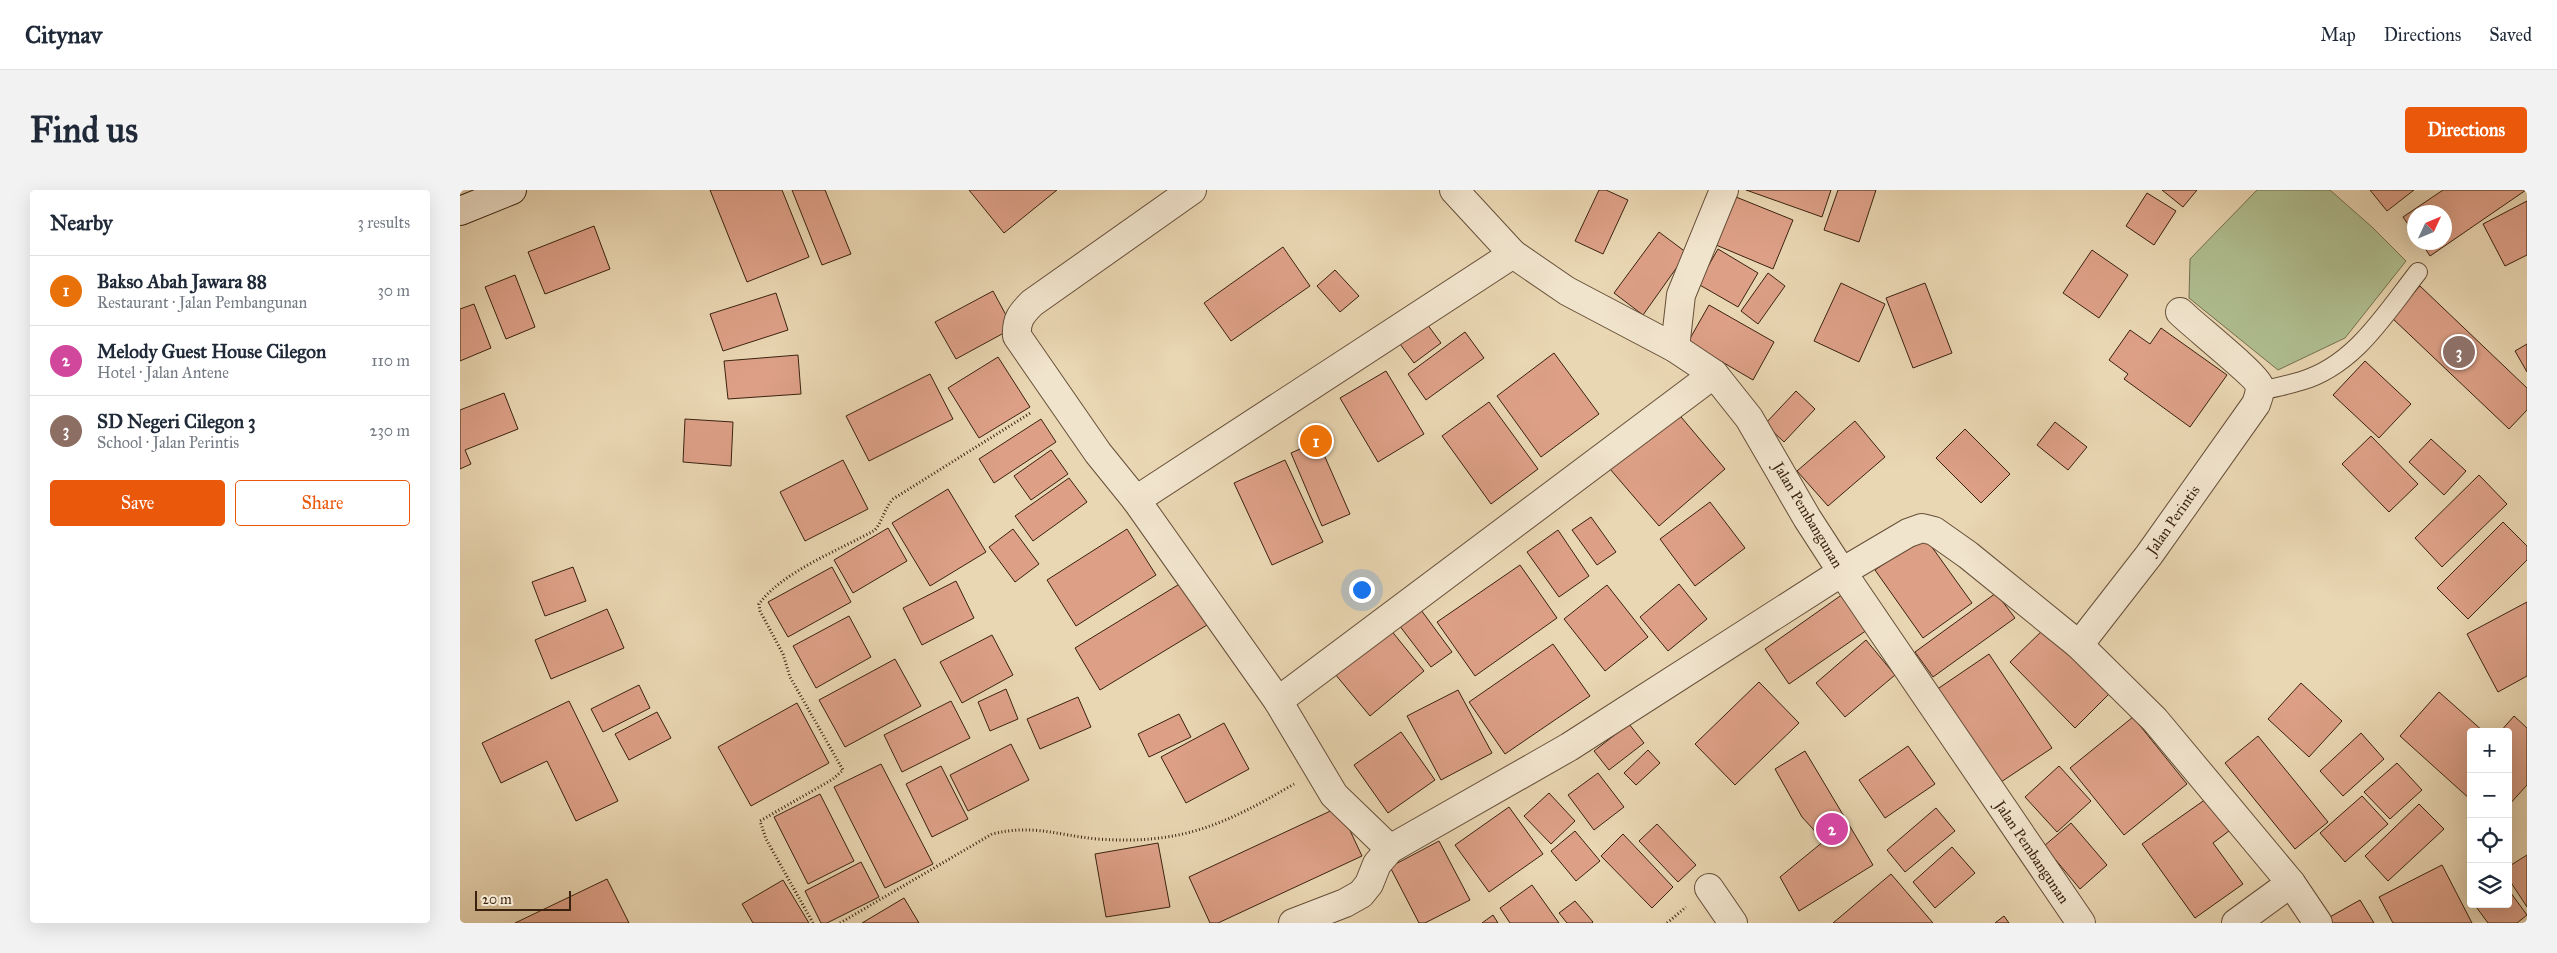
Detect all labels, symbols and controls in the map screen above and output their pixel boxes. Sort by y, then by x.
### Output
text: Citynav [25,20,102,50]
text: Map [2320,24,2356,46]
text: Directions [2384,24,2461,46]
text: Saved [2489,24,2532,46]
button: Directions [2405,107,2527,153]
text: Find us [30,109,138,152]
north arrow [2407,205,2452,250]
text: Nearby [50,210,113,236]
text: 3 results [357,213,410,232]
text: Bakso Abah Jawara 88 [97,270,267,293]
text: 1 [63,281,69,300]
text: 30 m [377,281,410,300]
text: Restaurant · Jalan Pembangunan [97,293,307,312]
pin: 3 [2443,333,2475,371]
text: Melody Guest House Cilegon [97,340,326,363]
text: 2 [62,351,70,370]
text: 110 m [371,351,410,370]
text: Hotel · Jalan Antene [97,363,229,382]
text: SD Negeri Cilegon 3 [97,410,256,433]
text: 3 [63,421,69,440]
text: 230 m [370,421,410,440]
pin: 1 [1300,422,1332,460]
text: School · Jalan Perintis [97,433,239,452]
street label: Jalan Pembangunan [1767,457,1847,572]
button: Save [50,480,225,526]
button: Share [235,480,410,526]
street label: Jalan Perintis [2141,482,2204,561]
your location [1349,577,1375,603]
map controls [2467,728,2512,908]
button: + [2467,728,2512,773]
button: − [2467,773,2512,818]
street label: Jalan Pembangunan [1989,795,2073,907]
pin: 2 [1816,810,1848,848]
button: locate [2467,818,2512,863]
button: layers [2467,863,2512,908]
scale bar [475,888,571,911]
text: 20 m [482,891,512,908]

